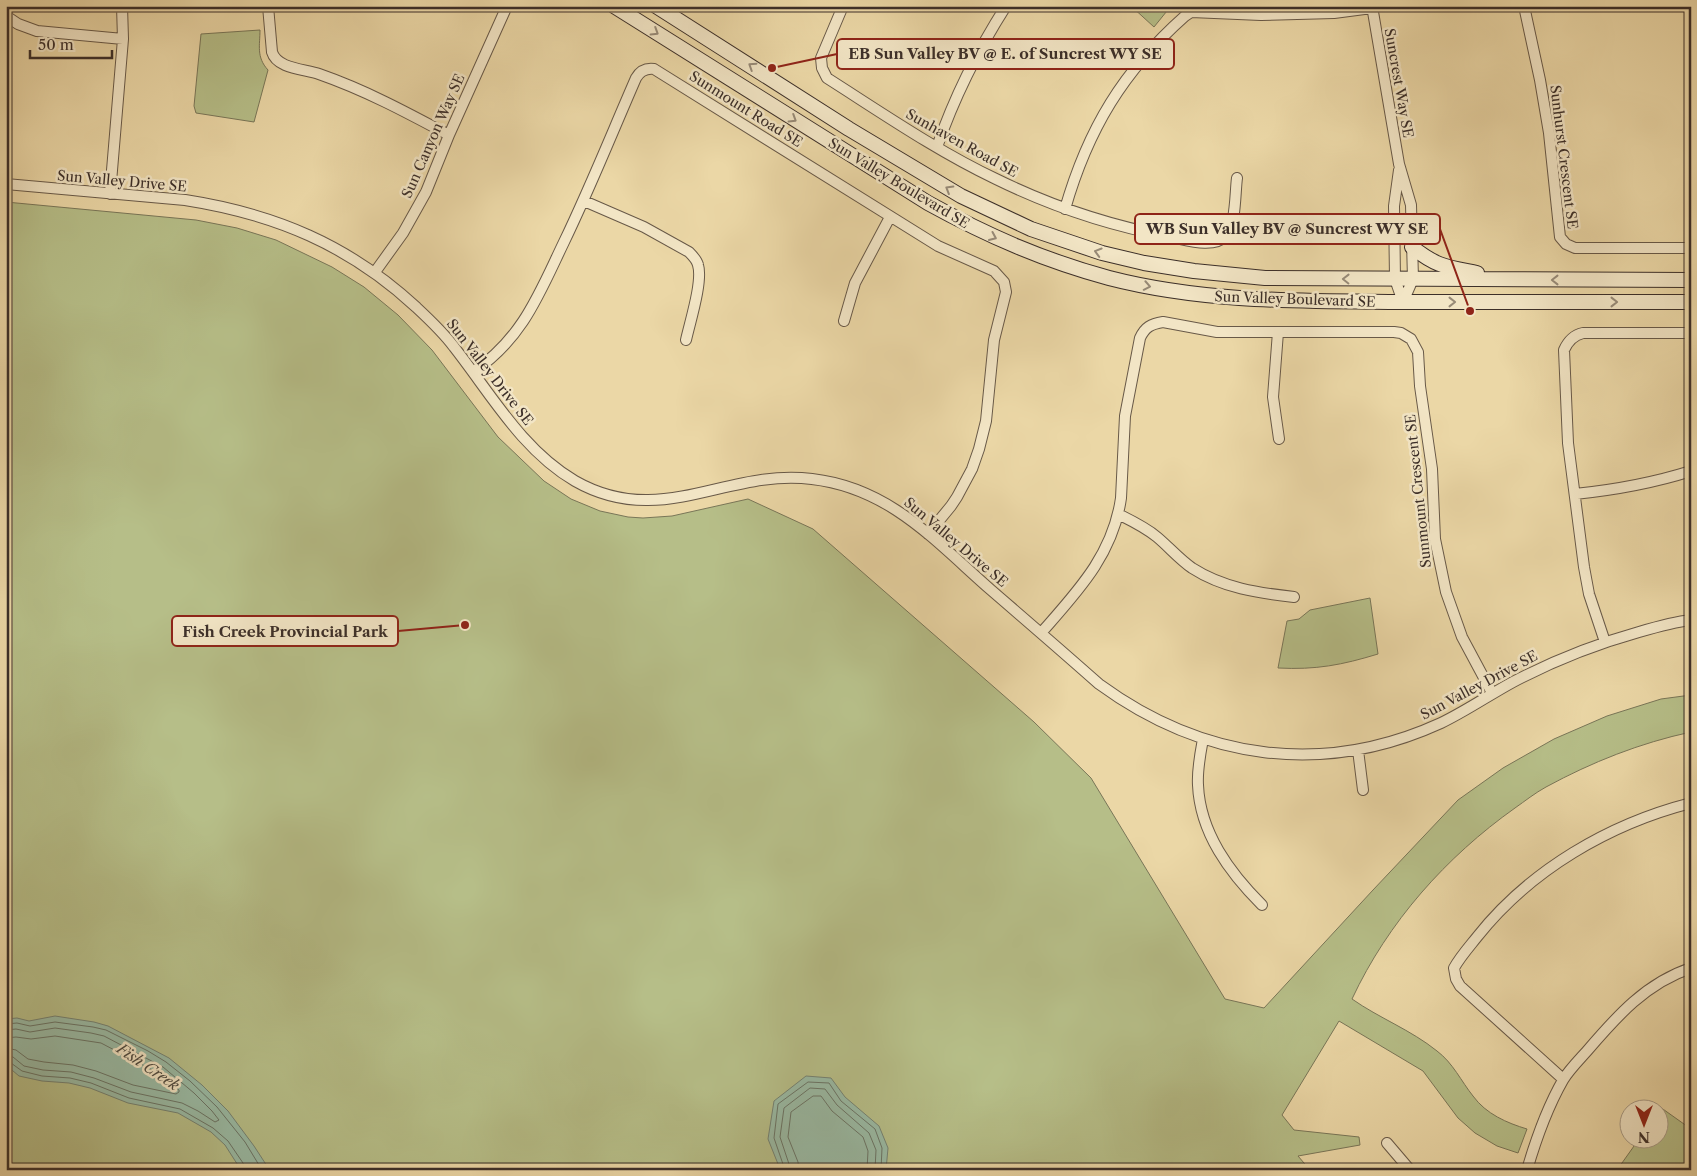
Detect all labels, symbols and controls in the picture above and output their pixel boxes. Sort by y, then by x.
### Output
one-way arrow [650,26,659,36]
street label: Suncrest Way SE [1380,27,1418,139]
scale bar [30,28,112,60]
text: 50 m [38,35,74,54]
callout: EB Sun Valley BV @ E. of Suncrest WY SE [837,39,1174,69]
text: EB Sun Valley BV @ E. of Suncrest WY SE [848,44,1162,63]
one-way arrow [748,63,757,73]
street label: Sunmount Road SE [686,67,806,151]
street label: Sun Canyon Way SE [397,71,469,201]
street label: Sunhurst Crescent SE [1546,84,1582,230]
street label: Sunhaven Road SE [903,105,1021,181]
one-way arrow [787,112,796,122]
street label: Sun Valley Boulevard SE [825,134,973,232]
street label: Sun Valley Drive SE [56,166,188,196]
one-way arrow [945,186,954,196]
callout: WB Sun Valley BV @ Suncrest WY SE [1135,214,1440,244]
text: WB Sun Valley BV @ Suncrest WY SE [1145,219,1428,238]
one-way arrow [988,230,997,241]
one-way arrow [1095,247,1103,257]
one-way arrow [1342,274,1350,284]
one-way arrow [1550,275,1558,285]
one-way arrow [1143,280,1152,291]
street label: Sun Valley Boulevard SE [1214,287,1376,311]
one-way arrow [1448,297,1456,307]
one-way arrow [1611,297,1619,307]
street label: Sun Valley Drive SE [443,315,537,429]
street label: Sunmount Crescent SE [1401,413,1435,569]
street label: Sun Valley Drive SE [900,493,1012,591]
callout: Fish Creek Provincial Park [172,616,398,646]
text: Fish Creek Provincial Park [182,622,389,641]
street label: Sun Valley Drive SE [1417,646,1541,724]
water label: Fish Creek [113,1038,183,1095]
north arrow [1620,1098,1670,1148]
text: N [1638,1128,1650,1146]

